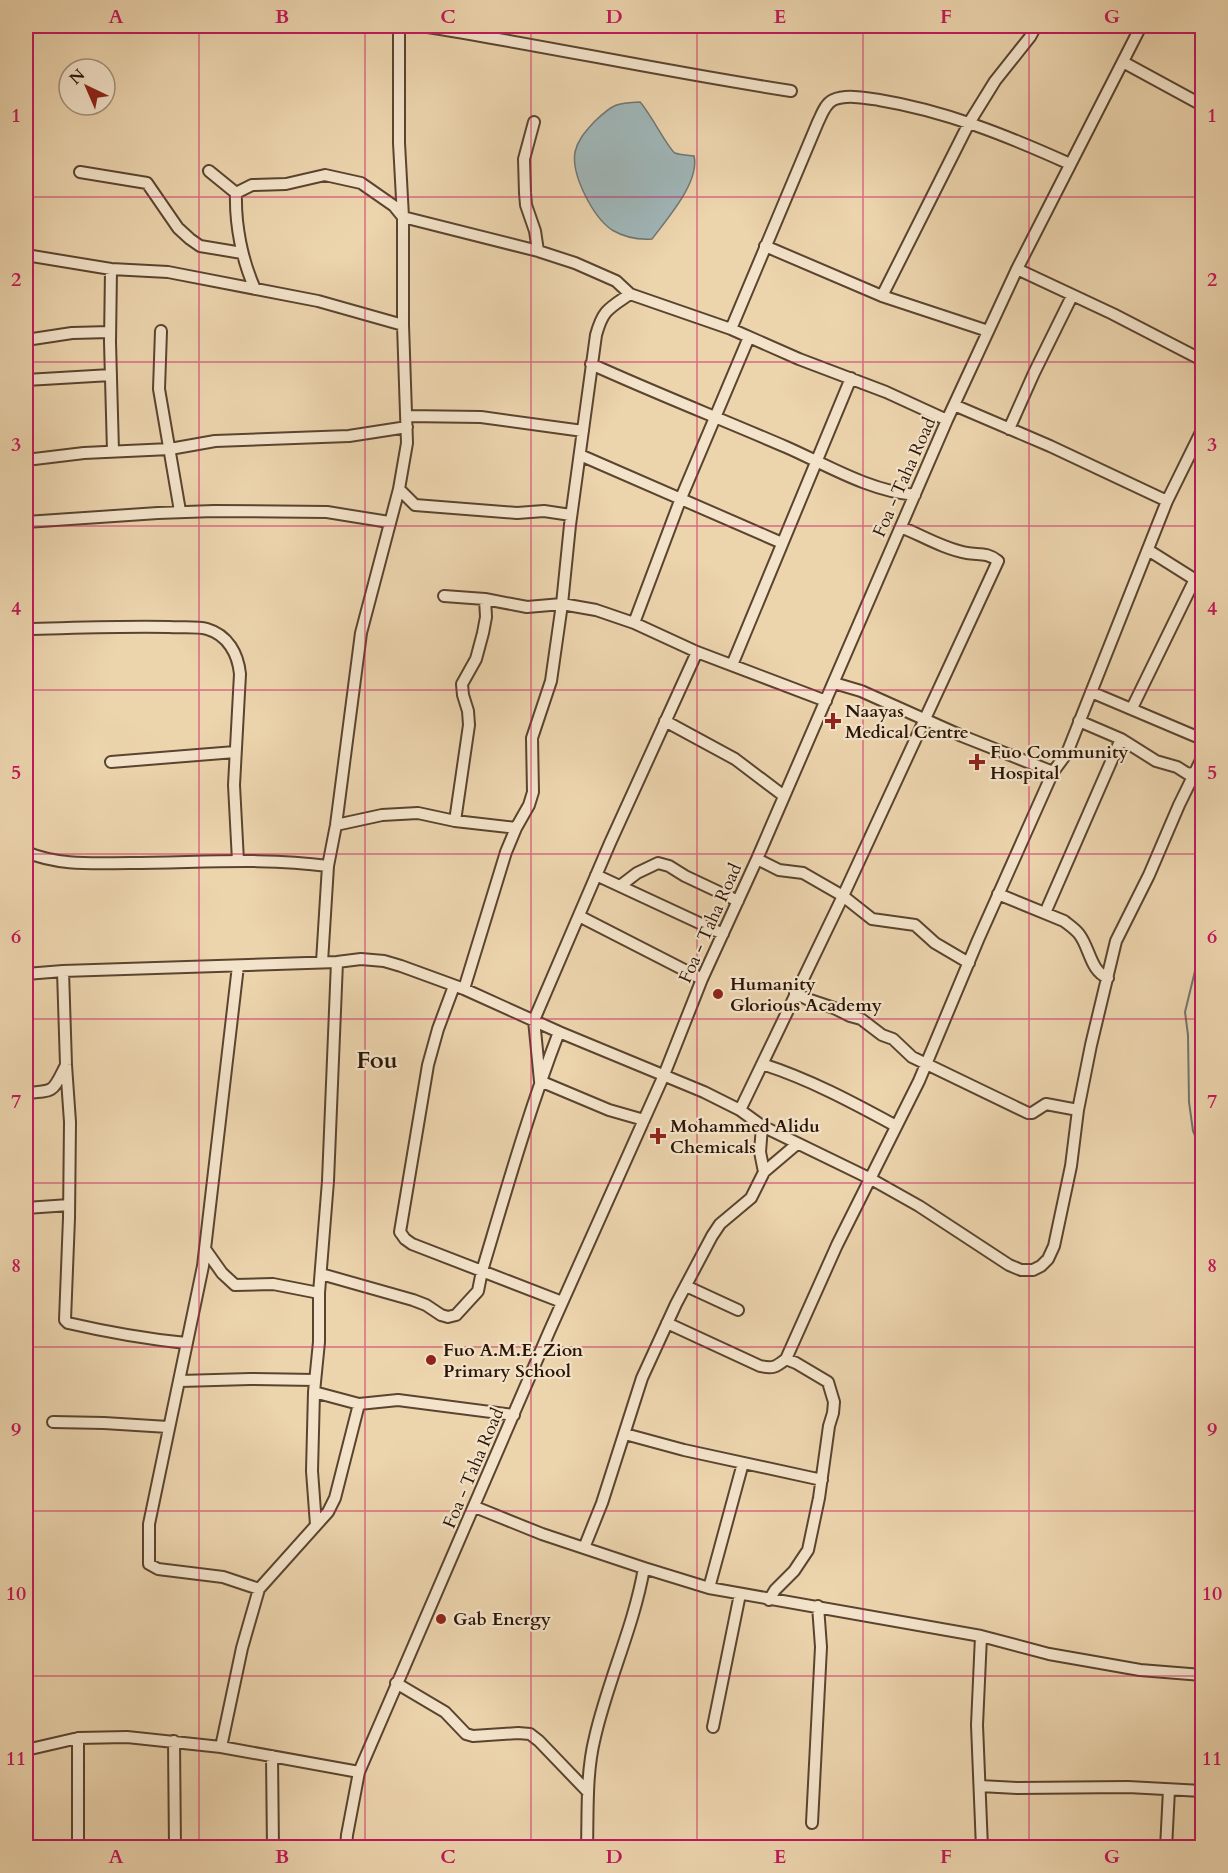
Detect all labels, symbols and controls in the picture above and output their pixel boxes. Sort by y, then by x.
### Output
text: A [108,3,124,30]
text: B [275,3,289,30]
text: C [440,3,456,30]
text: D [605,3,623,30]
text: E [774,3,786,30]
text: F [940,3,952,30]
text: G [1104,3,1120,30]
north arrow [57,57,117,117]
text: N [65,64,90,90]
text: 1 [11,102,21,129]
text: 1 [1207,102,1217,129]
text: 2 [11,266,21,293]
text: 2 [1207,266,1217,293]
street label: Foa - Taha Road [867,413,942,541]
text: 3 [11,431,21,458]
text: 3 [1207,431,1217,458]
text: 4 [11,595,21,622]
text: 4 [1207,595,1217,622]
place label: Naayas Medical Centre [845,699,969,745]
marker: Naayas Medical Centre [826,714,840,728]
place label: Fuo Community Hospital [990,740,1129,786]
marker: Fuo Community Hospital [968,753,986,771]
text: 5 [11,759,21,786]
text: 5 [1207,759,1217,786]
street label: Foa - Taha Road [673,859,748,987]
text: 6 [11,923,21,950]
text: 6 [1207,923,1217,950]
place label: Humanity Glorious Academy [730,972,883,1018]
marker: Humanity Glorious Academy [711,987,725,1001]
district label: Fou [356,1044,398,1077]
text: 7 [11,1088,21,1115]
text: 7 [1207,1088,1217,1115]
place label: Mohammed Alidu Chemicals [670,1114,820,1160]
marker: Mohammed Alidu Chemicals [651,1129,665,1143]
text: 8 [11,1252,21,1279]
text: 8 [1207,1252,1217,1279]
place label: Fuo A.M.E. Zion Primary School [443,1338,583,1384]
marker: Fuo A.M.E. Zion Primary School [424,1353,438,1367]
street label: Foa - Taha Road [437,1404,510,1532]
text: 9 [11,1416,21,1443]
text: 9 [1207,1416,1217,1443]
text: 10 [6,1580,26,1607]
text: 10 [1202,1580,1222,1607]
place label: Gab Energy [453,1607,552,1632]
marker: Gab Energy [434,1612,448,1626]
text: 11 [6,1745,26,1772]
text: 11 [1202,1745,1222,1772]
text: A [108,1843,124,1870]
text: B [275,1843,289,1870]
text: C [440,1843,456,1870]
text: D [605,1843,623,1870]
text: E [774,1843,786,1870]
text: F [940,1843,952,1870]
text: G [1104,1843,1120,1870]

